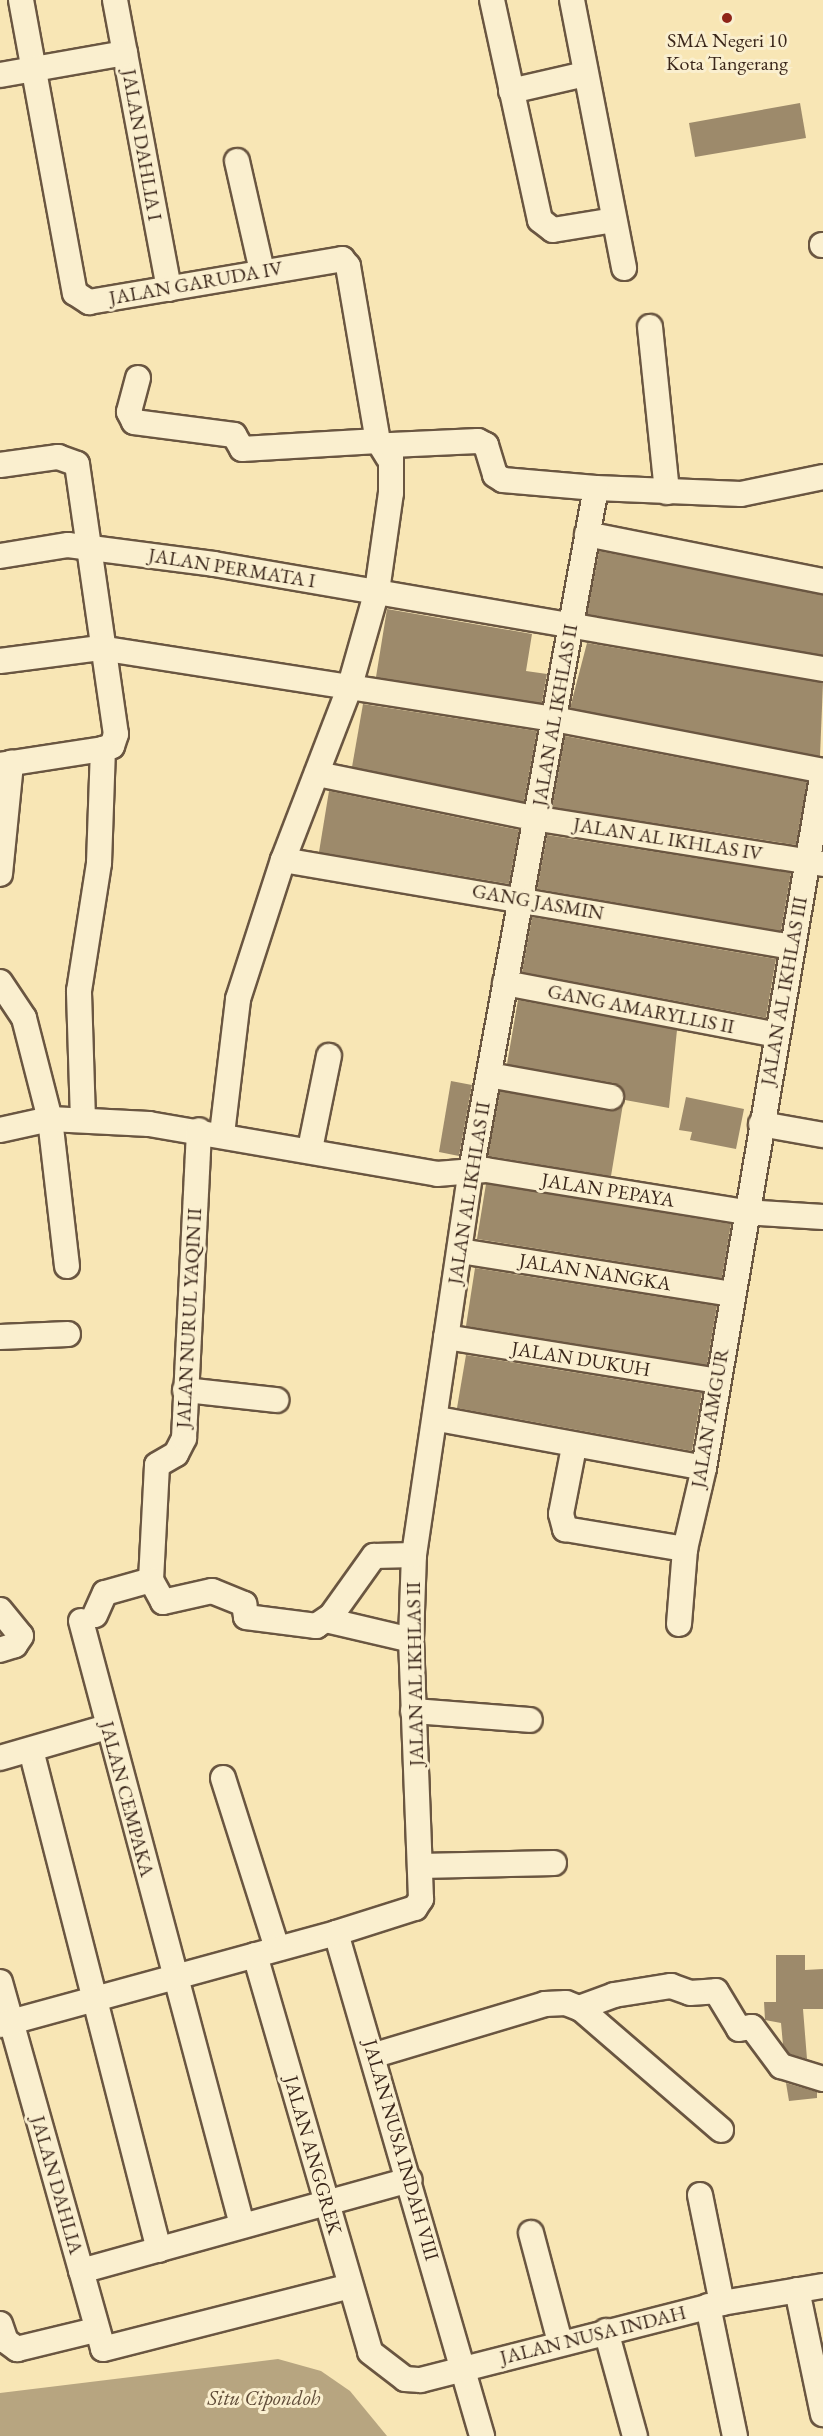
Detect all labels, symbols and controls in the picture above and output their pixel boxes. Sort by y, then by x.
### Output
marker: SMA Negeri 10 Kota Tangerang [720,11,734,25]
place label: SMA Negeri 10 Kota Tangerang [666,28,788,75]
street label: JALAN DAHLIA I [117,67,167,223]
street label: JALAN GARUDA IV [107,256,285,310]
street label: JALAN PERMATA I [147,543,317,593]
street label: JALAN AL IKHLAS II [527,622,583,808]
street label: JALAN AL IKHLAS IV [572,812,764,866]
street label: GANG JASMIN [470,879,606,925]
street label: JALAN AL IKHLAS III [756,895,812,1087]
street label: GANG AMARYLLIS II [546,979,736,1039]
street label: JALAN AL IKHLAS II [443,1100,495,1286]
street label: JALAN PEPAYA [540,1168,676,1212]
street label: JALAN NURUL YAQIN II [171,1207,207,1429]
street label: JALAN NANGKA [517,1248,673,1296]
street label: JALAN DUKUH [510,1336,652,1382]
street label: JALAN AMGUR [686,1346,734,1490]
street label: JALAN AL IKHLAS II [401,1582,429,1766]
street label: JALAN CEMPAKA [95,1719,159,1879]
street label: JALAN NUSA INDAH VIII [358,2037,444,2263]
street label: JALAN ANGGREK [279,2073,347,2237]
street label: JALAN DAHLIA [26,2113,88,2257]
street label: JALAN NUSA INDAH [497,2300,689,2370]
water label: Situ Cipondoh [207,2385,321,2411]

